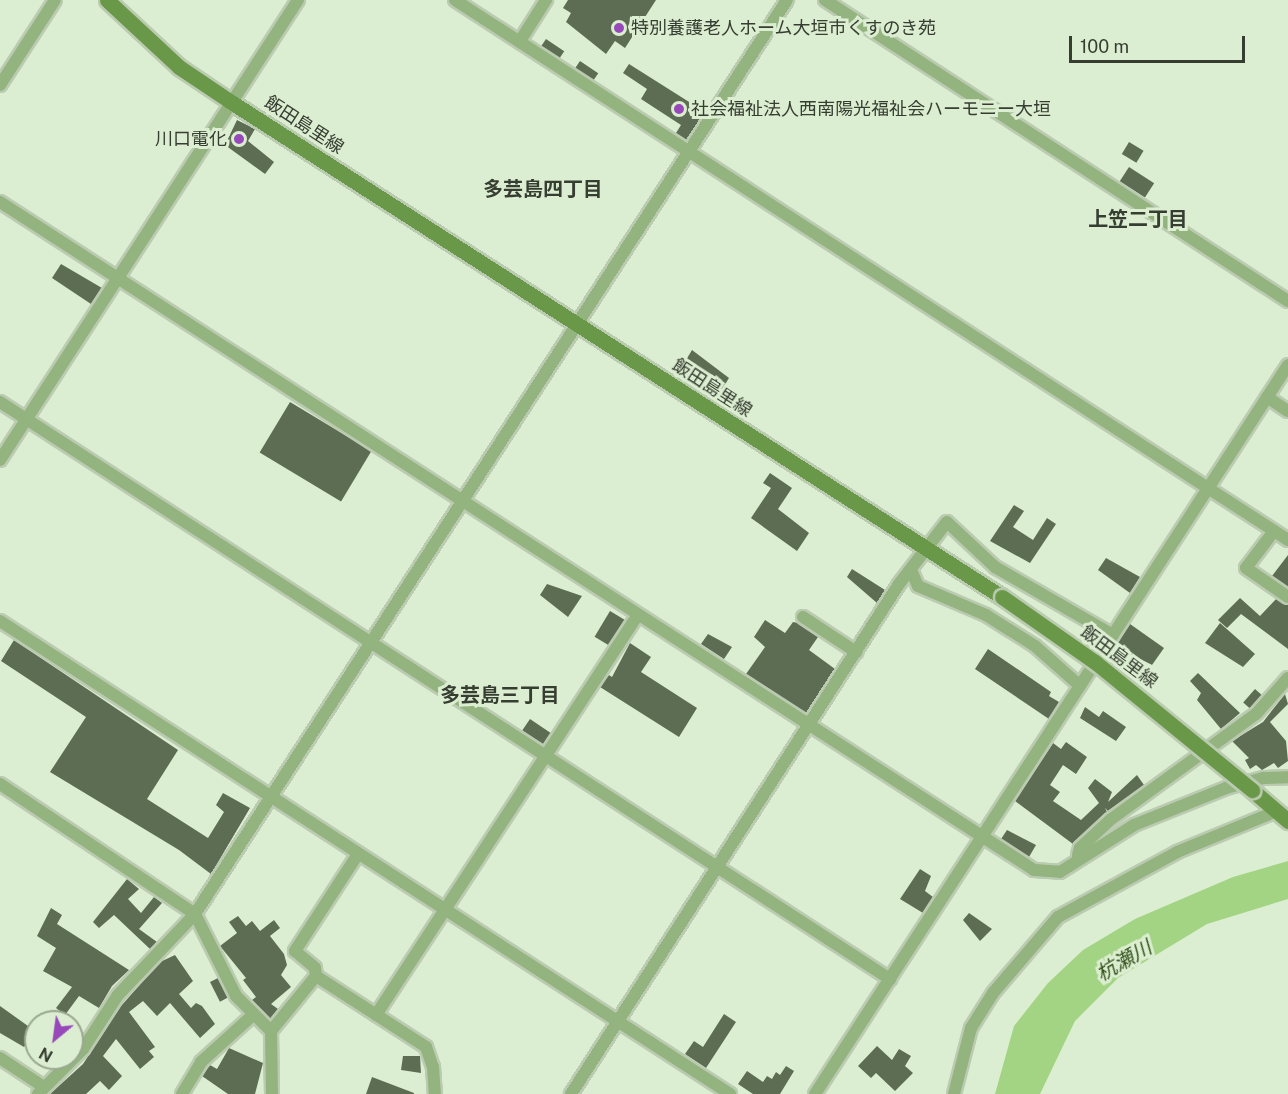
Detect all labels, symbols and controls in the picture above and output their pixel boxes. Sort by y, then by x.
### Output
place label: 特別養護老人ホーム大垣市くすのき苑 [631,17,937,39]
marker: 特別養護老人ホーム大垣市くすのき苑 [612,21,626,35]
scale bar [1072,24,1248,62]
text: 100 m [1080,36,1129,57]
street label: 飯田島里線 [260,91,348,159]
place label: 社会福祉法人西南陽光福祉会ハーモニー大垣 [691,98,1051,120]
marker: 社会福祉法人西南陽光福祉会ハーモニー大垣 [672,102,686,116]
place label: 川口電化 [155,128,227,150]
marker: 川口電化 [232,132,246,146]
district label: 多芸島四丁目 [483,177,603,201]
district label: 上笠二丁目 [1088,207,1188,231]
street label: 飯田島里線 [668,354,756,422]
street label: 飯田島里線 [1077,621,1161,693]
district label: 多芸島三丁目 [440,683,560,707]
water label: 杭瀬川 [1092,936,1156,986]
north arrow [24,1010,84,1070]
text: N [36,1043,56,1066]

